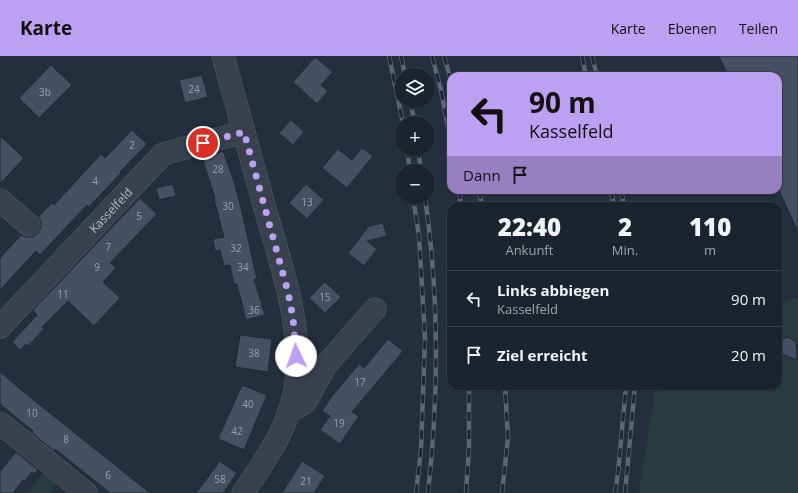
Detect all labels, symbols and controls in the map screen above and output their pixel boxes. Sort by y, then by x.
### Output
text: Karte [20,15,72,41]
text: Karte [611,19,646,38]
text: Ebenen [668,19,717,38]
text: Teilen [739,19,778,38]
map controls [395,68,435,204]
button: layers [395,68,435,108]
house number: 24 [188,82,200,96]
text: 90 m [529,83,596,121]
house number: 3b [39,85,51,99]
icon: left [463,88,515,140]
button: + [395,116,435,156]
text: Kasselfeld [529,119,614,143]
pin [186,126,220,160]
icon: arrive [192,132,214,154]
house number: 2 [129,138,135,152]
house number: 28 [212,162,224,176]
button: − [395,164,435,204]
icon: arrive [509,164,531,186]
text: Dann [463,165,501,185]
house number: 4 [92,174,98,188]
street label: Kasselfeld [85,183,136,236]
house number: 13 [301,195,313,209]
house number: 30 [222,199,234,213]
house number: 5 [136,209,142,223]
text: 22:40 [498,210,561,243]
text: 2 [618,210,632,243]
text: 110 [689,210,731,243]
house number: 7 [105,240,111,254]
house number: 32 [230,241,242,255]
text: Ankunft [505,241,553,259]
text: Min. [612,241,638,259]
text: m [704,241,716,259]
house number: 9 [94,260,100,274]
house number: 34 [237,260,249,274]
text: Links abbiegen [497,280,609,300]
house number: 11 [57,287,69,301]
icon: left [463,288,485,310]
text: 90 m [731,289,766,309]
house number: 15 [319,290,331,304]
text: Kasselfeld [497,300,558,318]
house number: 36 [248,303,260,317]
position arrow [275,335,317,377]
icon: arrive [463,344,485,366]
text: Ziel erreicht [497,345,588,365]
text: 20 m [731,345,766,365]
house number: 38 [248,346,260,360]
house number: 17 [354,375,366,389]
house number: 40 [242,397,254,411]
house number: 10 [26,406,38,420]
house number: 19 [333,416,345,430]
house number: 42 [231,424,243,438]
house number: 8 [63,432,69,446]
house number: 6 [105,468,111,482]
house number: 58 [214,472,226,486]
house number: 21 [300,474,312,488]

